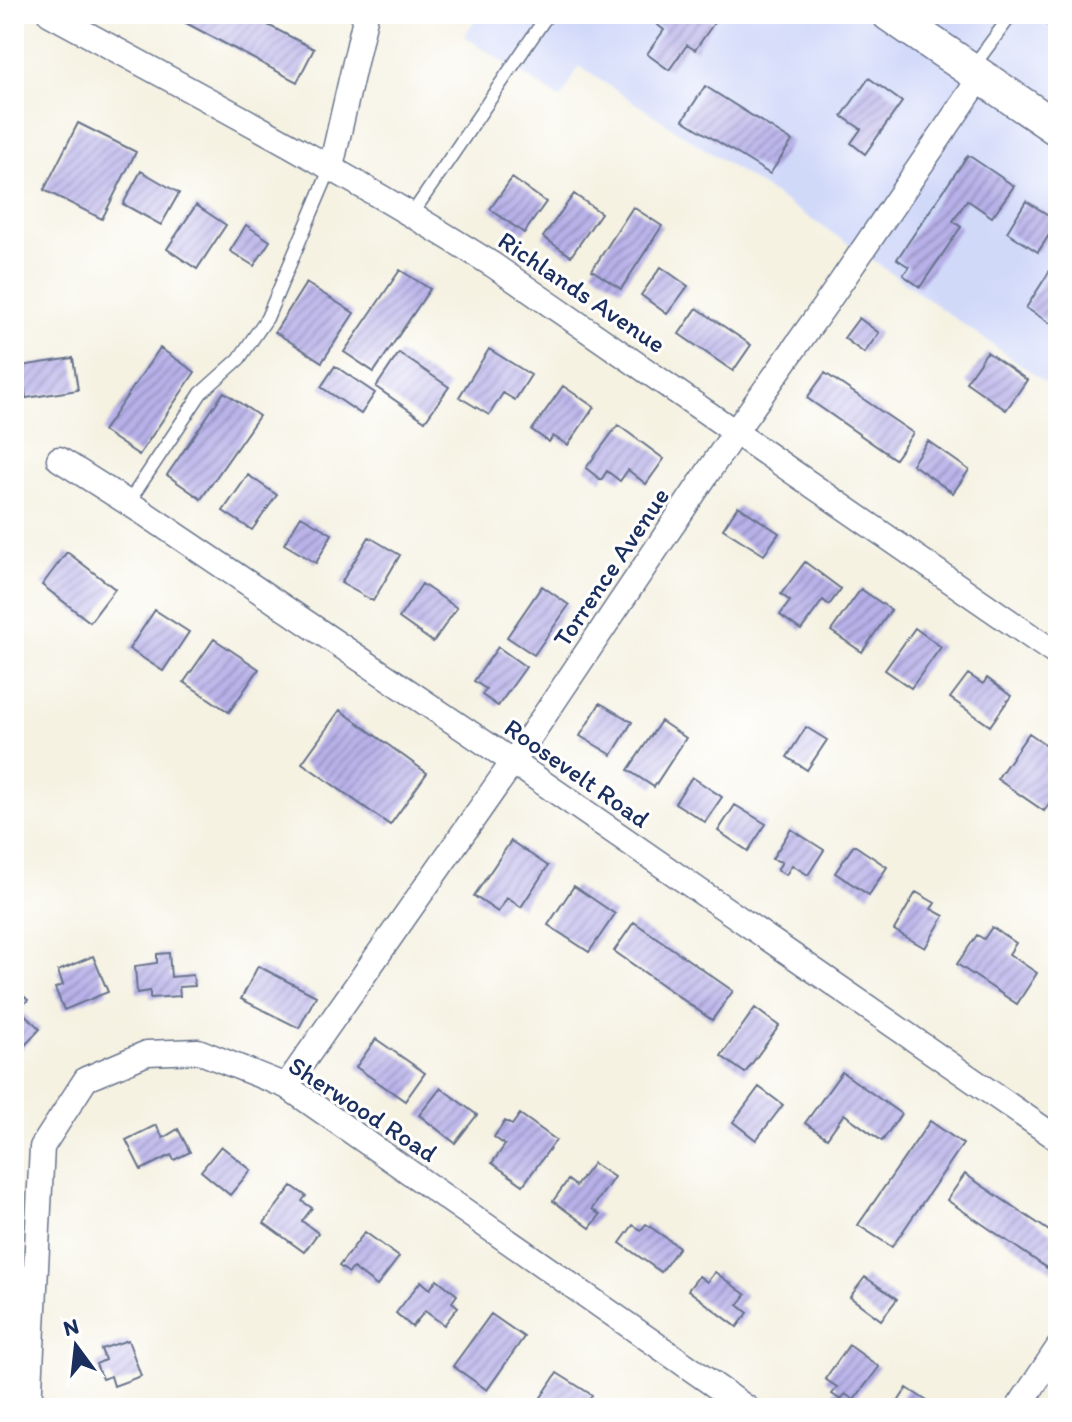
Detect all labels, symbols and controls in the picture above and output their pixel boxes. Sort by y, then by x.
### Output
street label: Richlands Avenue [492,224,672,360]
street label: Torrence Avenue [546,481,676,653]
street label: Roosevelt Road [498,711,656,835]
street label: Sherwood Road [283,1049,443,1169]
north arrow [36,1306,116,1386]
text: N [60,1312,82,1342]

